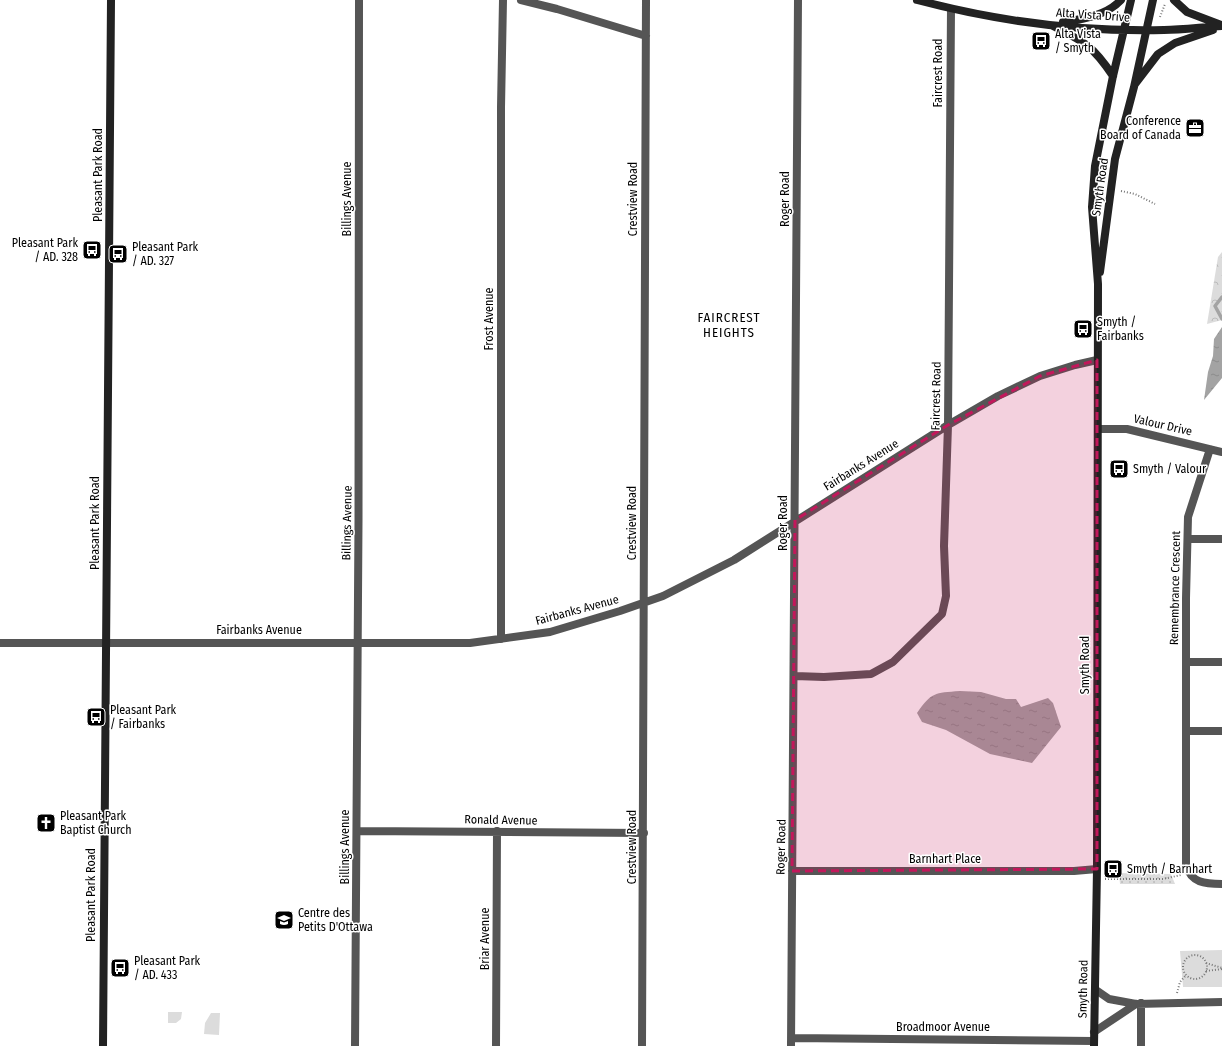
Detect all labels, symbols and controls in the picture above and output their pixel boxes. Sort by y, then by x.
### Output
street label: Alta Vista Drive [1055,5,1131,25]
place label: Alta Vista / Smyth [1055,27,1101,55]
bus stop icon: Alta Vista / Smyth [1030,30,1052,52]
street label: Faircrest Road [931,39,945,107]
place label: Conference Board of Canada [1100,114,1181,142]
office icon: Conference Board of Canada [1184,117,1206,139]
street label: Pleasant Park Road [91,128,105,222]
street label: Smyth Road [1089,157,1111,217]
street label: Billings Avenue [340,162,354,236]
street label: Crestview Road [626,162,640,236]
street label: Roger Road [778,171,792,227]
place label: Pleasant Park / AD. 328 [12,236,78,264]
bus stop icon: Pleasant Park / AD. 328 [81,239,103,261]
place label: Pleasant Park / AD. 327 [132,240,199,268]
bus stop icon: Pleasant Park / AD. 327 [107,243,129,265]
street label: Frost Avenue [482,287,496,350]
district label: FAIRCREST HEIGHTS [697,310,761,340]
place label: Smyth / Fairbanks [1097,315,1144,343]
bus stop icon: Smyth / Fairbanks [1072,318,1094,340]
street label: Faircrest Road [928,361,944,431]
street label: Valour Drive [1132,411,1194,439]
street label: Fairbanks Avenue [821,436,901,494]
bus stop icon: Smyth / Valour [1108,458,1130,480]
place label: Smyth / Valour [1133,462,1207,476]
street label: Pleasant Park Road [88,476,102,570]
street label: Billings Avenue [339,485,355,561]
street label: Crestview Road [625,486,639,560]
street label: Roger Road [776,495,790,551]
street label: Remembrance Crescent [1167,530,1183,645]
street label: Fairbanks Avenue [534,592,620,628]
street label: Fairbanks Avenue [216,623,302,637]
street label: Smyth Road [1078,636,1092,694]
place label: Pleasant Park / Fairbanks [110,703,177,731]
bus stop icon: Pleasant Park / Fairbanks [85,706,107,728]
place label: Pleasant Park Baptist Church [60,809,132,837]
street label: Billings Avenue [338,810,352,884]
street label: Crestview Road [625,810,639,884]
church icon: Pleasant Park Baptist Church [35,812,57,834]
street label: Ronald Avenue [464,812,538,828]
street label: Roger Road [774,819,788,875]
street label: Pleasant Park Road [84,848,98,942]
street label: Barnhart Place [909,852,981,866]
bus stop icon: Smyth / Barnhart [1102,858,1124,880]
place label: Smyth / Barnhart [1127,862,1212,876]
place label: Centre des Petits D'Ottawa [298,906,373,934]
street label: Briar Avenue [478,908,492,970]
school or university icon: Centre des Petits D'Ottawa [273,909,295,931]
place label: Pleasant Park / AD. 433 [134,954,201,982]
bus stop icon: Pleasant Park / AD. 433 [109,957,131,979]
street label: Smyth Road [1075,960,1091,1018]
street label: Broadmoor Avenue [896,1020,990,1034]

